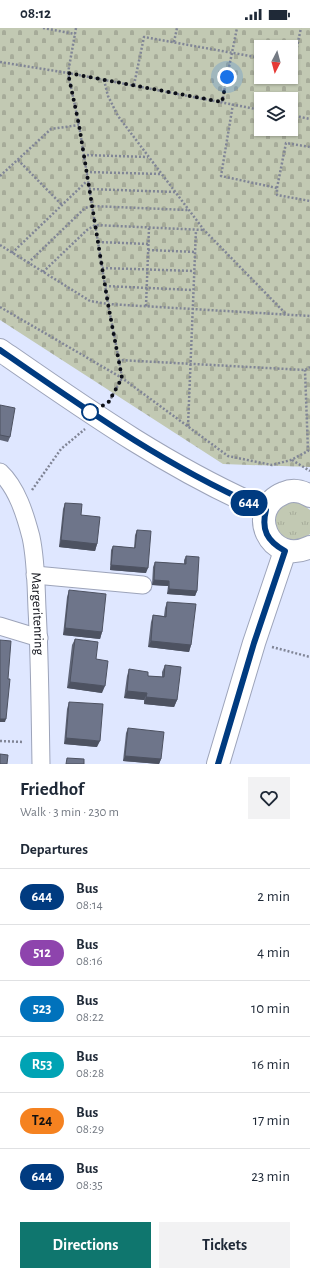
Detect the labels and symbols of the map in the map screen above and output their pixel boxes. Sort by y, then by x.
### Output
north arrow [254,40,298,84]
your location [217,67,237,87]
unlabelled marker [81,403,99,421]
line badge: 644 [226,490,272,516]
street label: Margeritenring [29,572,46,656]

